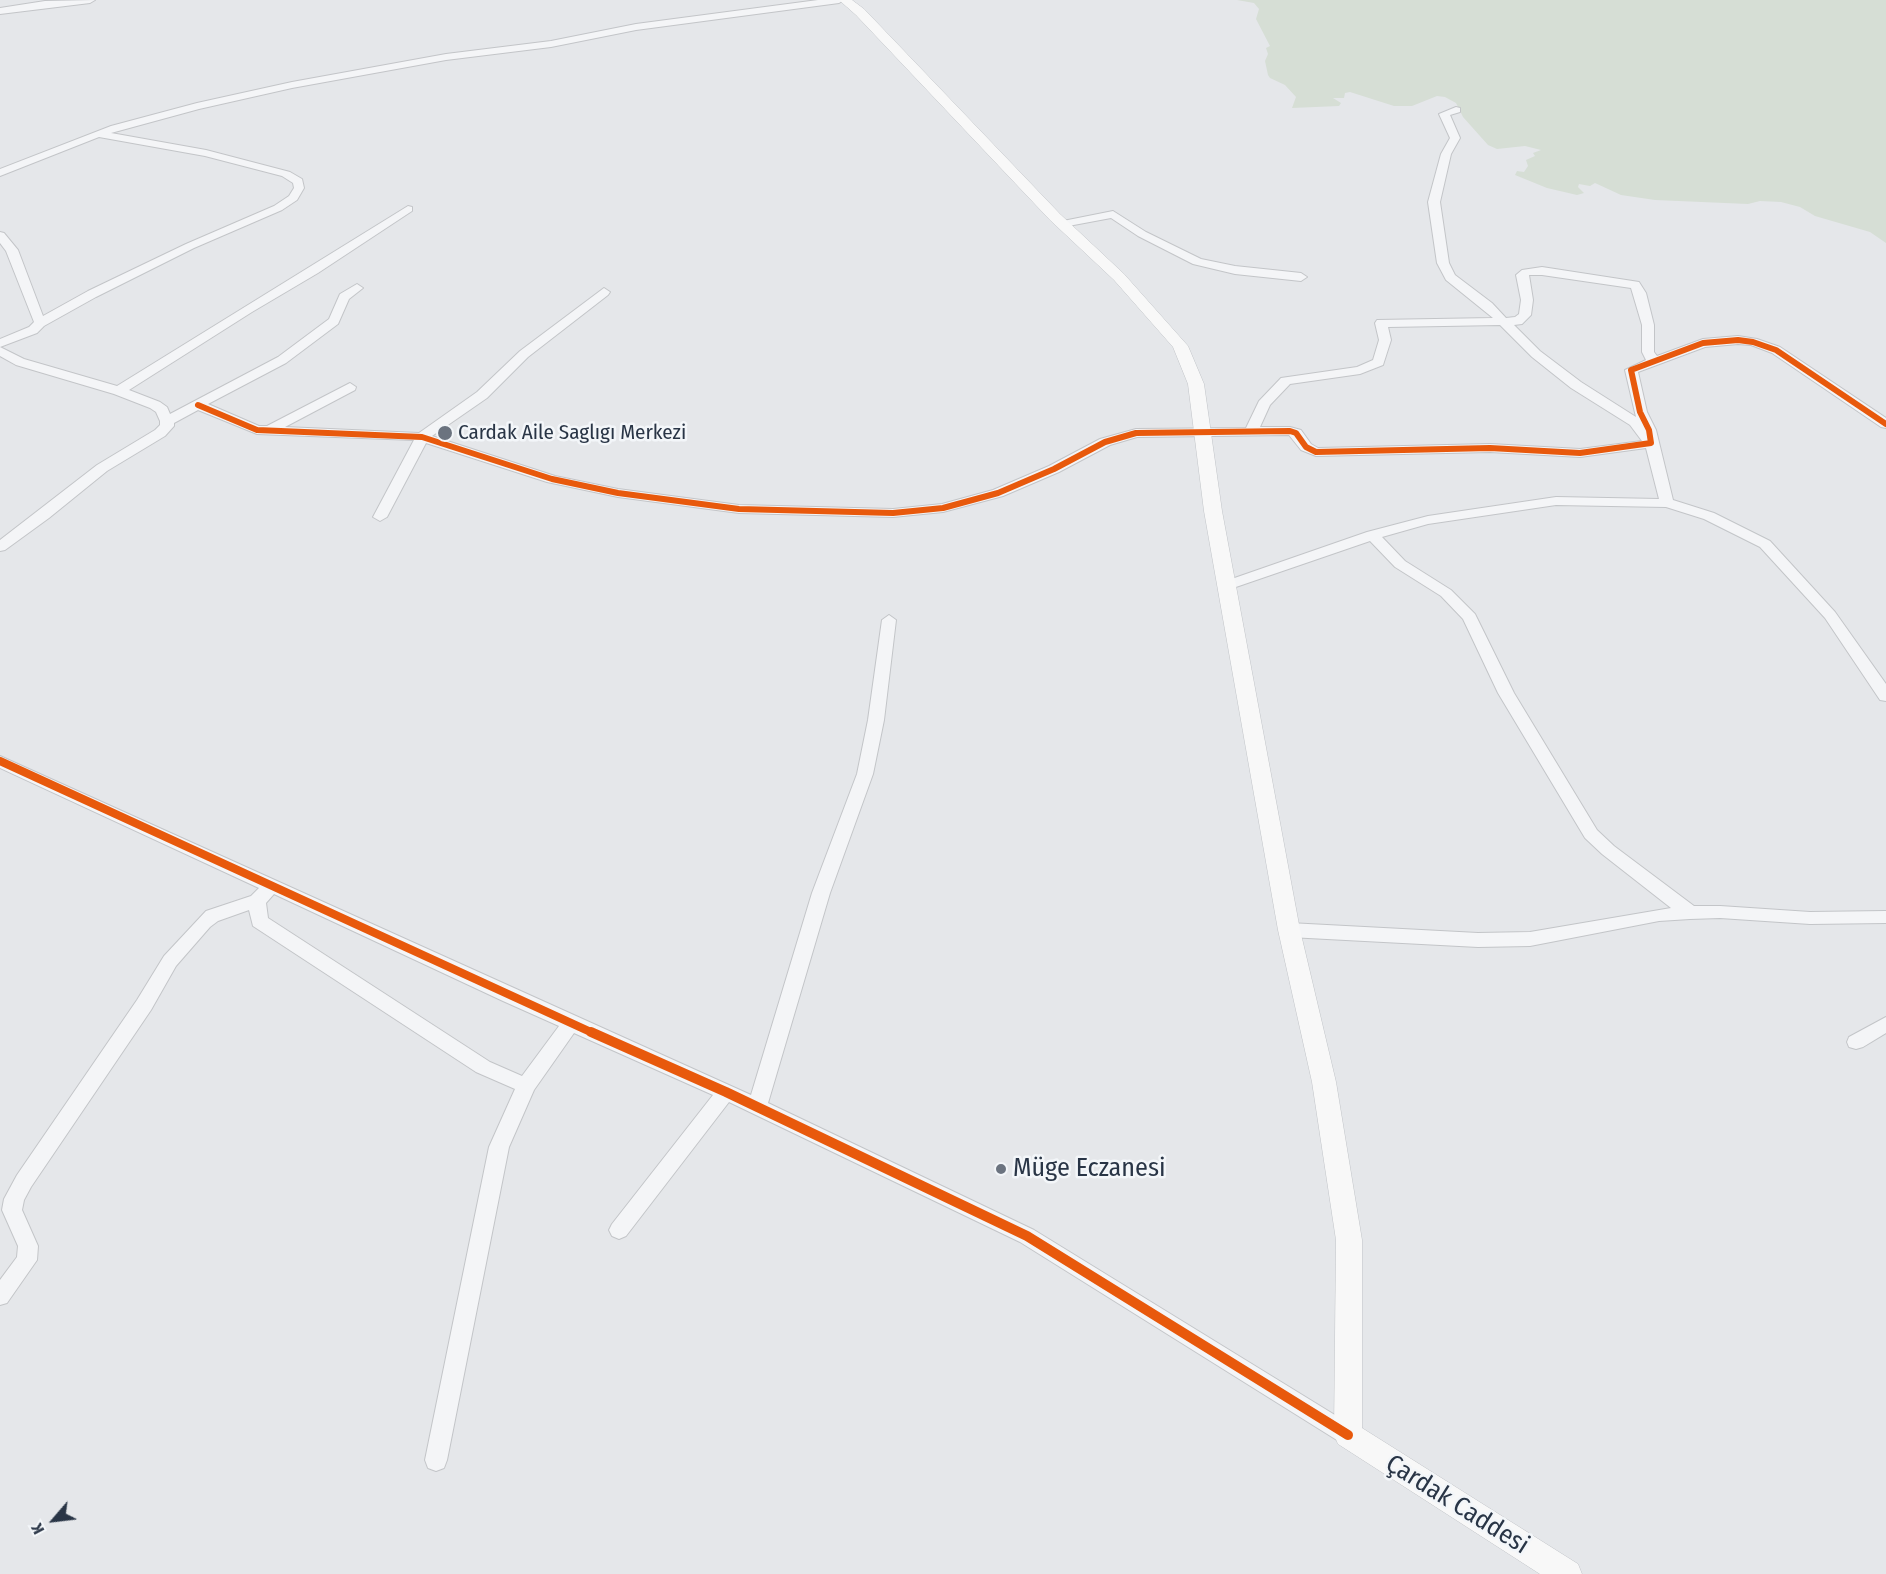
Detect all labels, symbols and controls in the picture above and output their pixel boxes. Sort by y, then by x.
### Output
place label: Cardak Aile Saglıgı Merkezi [458,420,686,446]
marker: Cardak Aile Saglıgı Merkezi [436,424,454,442]
place label: Müge Eczanesi [1013,1153,1166,1185]
marker: Müge Eczanesi [994,1162,1008,1176]
street label: Çardak Caddesi [1380,1449,1534,1561]
north arrow [24,1490,84,1550]
text: K [27,1520,48,1537]

